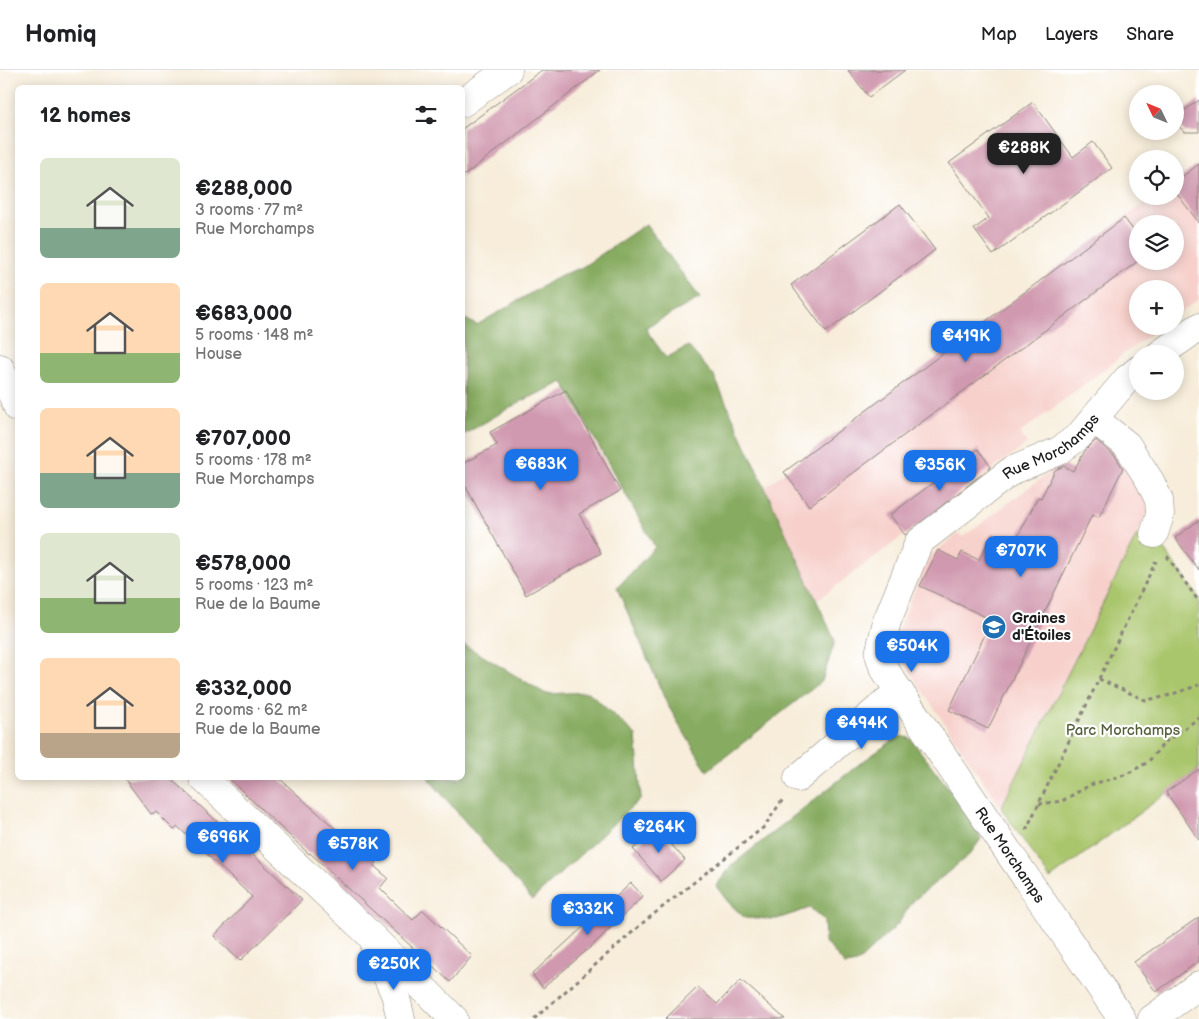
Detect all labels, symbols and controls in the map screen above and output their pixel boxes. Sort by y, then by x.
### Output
text: Homiq [25,20,97,49]
text: Map [981,24,1017,45]
text: Layers [1045,24,1098,45]
text: Share [1126,24,1174,45]
north arrow [1129,85,1184,140]
map controls [1129,85,1184,400]
icon: filters [412,101,440,129]
text: 12 homes [40,103,131,128]
pin: €288K [989,132,1059,175]
text: €288K [998,139,1050,158]
button: locate [1129,150,1184,205]
text: €288,000 [195,176,293,201]
icon: home [80,178,140,238]
text: 3 rooms · 77 m² [195,201,303,220]
button: layers [1129,215,1184,270]
text: Rue Morchamps [195,220,314,239]
button: + [1129,280,1184,335]
text: €683,000 [195,301,292,326]
icon: home [80,303,140,363]
pin: €419K [931,320,1001,363]
text: 5 rooms · 148 m² [195,326,313,345]
text: €419K [942,327,990,346]
text: House [195,345,242,364]
button: − [1129,345,1184,400]
street label: Rue Morchamps [999,410,1104,484]
text: €707,000 [195,426,291,451]
icon: home [80,428,140,488]
pin: €683K [506,448,576,491]
pin: €356K [905,450,975,492]
text: 5 rooms · 178 m² [195,451,312,470]
text: €683K [515,455,567,474]
text: €356K [914,456,966,475]
text: Rue Morchamps [195,470,314,489]
pin: €707K [986,536,1056,578]
text: €707K [996,542,1046,561]
text: €578,000 [195,551,291,576]
icon: home [80,553,140,613]
text: 5 rooms · 123 m² [195,576,313,595]
text: Rue de la Baume [195,595,321,614]
place label: Graines d'Étoiles [1012,609,1071,645]
school or university icon: Graines d'Étoiles [981,614,1007,640]
pin: €504K [877,630,947,673]
text: €504K [886,637,938,656]
text: €332,000 [195,676,292,701]
icon: home [80,678,140,738]
text: 2 rooms · 62 m² [195,701,308,720]
pin: €494K [827,708,897,750]
text: €494K [836,714,888,733]
text: Rue de la Baume [195,720,321,739]
park label: Parc Morchamps [1066,721,1181,740]
street label: Rue Morchamps [970,804,1049,907]
pin: €264K [624,812,694,854]
text: €264K [633,818,685,837]
pin: €696K [188,822,258,864]
text: €696K [197,828,249,847]
pin: €578K [318,828,388,871]
text: €578K [328,835,378,854]
pin: €332K [553,894,623,936]
text: €332K [562,900,614,919]
pin: €250K [359,948,429,991]
text: €250K [368,955,420,974]

